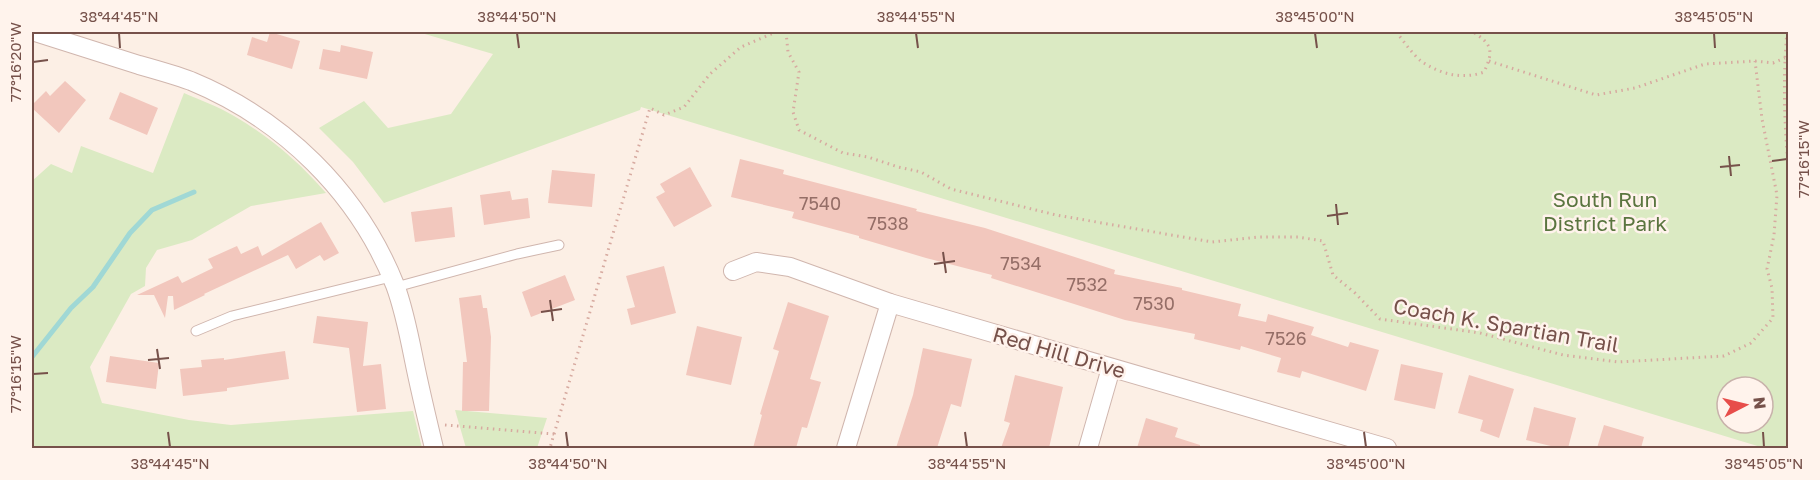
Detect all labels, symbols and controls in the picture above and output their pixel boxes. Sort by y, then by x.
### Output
text: 38°44'45"N [79,7,159,25]
text: 38°44'50"N [477,7,557,25]
text: 38°44'55"N [877,7,955,25]
text: 38°45'00"N [1275,7,1355,25]
text: 38°45'05"N [1675,7,1753,25]
text: 77°16'20"W [6,22,24,102]
text: 77°16'15"W [1794,120,1812,198]
park label: South Run District Park [1543,186,1667,236]
house number: 7540 [799,192,841,214]
house number: 7538 [867,212,909,234]
house number: 7534 [1000,252,1042,274]
house number: 7532 [1067,273,1107,295]
house number: 7530 [1133,292,1175,314]
street label: Coach K. Spartian Trail [1391,292,1621,358]
street label: Red Hill Drive [990,321,1129,383]
house number: 7526 [1265,327,1307,349]
text: 77°16'15"W [6,335,24,413]
north arrow [1715,375,1775,435]
text: N [1749,396,1771,410]
text: 38°44'45"N [130,454,210,472]
text: 38°44'50"N [528,454,608,472]
text: 38°44'55"N [928,454,1006,472]
text: 38°45'00"N [1326,454,1406,472]
text: 38°45'05"N [1725,454,1803,472]

